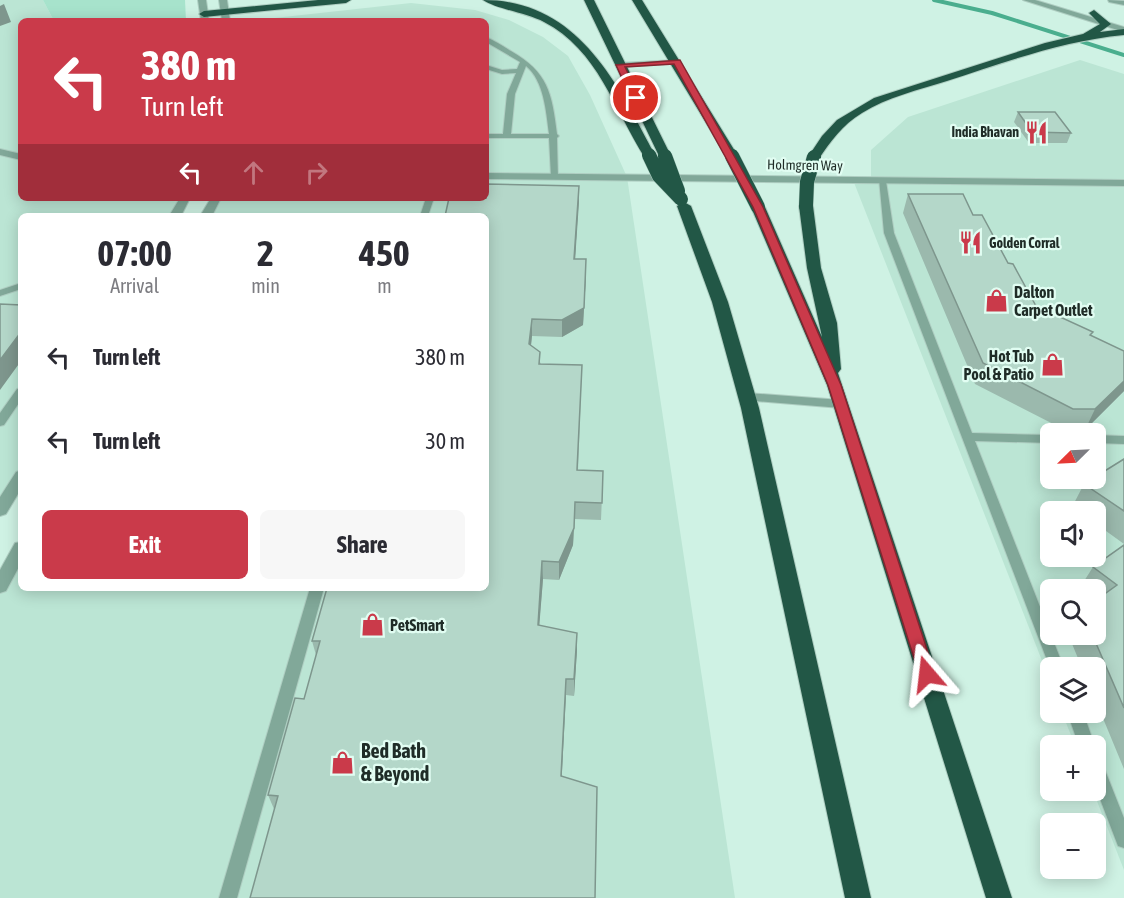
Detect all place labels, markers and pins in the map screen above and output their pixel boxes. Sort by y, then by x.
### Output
pin [610,72,661,123]
restaurant icon: India Bhavan [1024,119,1050,145]
place label: India Bhavan [951,124,1019,140]
restaurant icon: Golden Corral [958,230,984,256]
place label: Golden Corral [989,235,1060,251]
place label: Dalton Carpet Outlet [1014,283,1093,319]
shop icon: Dalton Carpet Outlet [983,288,1009,314]
place label: Hot Tub Pool & Patio [964,347,1034,383]
shop icon: Hot Tub Pool & Patio [1039,352,1065,378]
shop icon: PetSmart [359,612,385,638]
place label: PetSmart [390,616,445,634]
place label: Bed Bath & Beyond [361,739,429,785]
shop icon: Bed Bath & Beyond [330,749,356,775]

